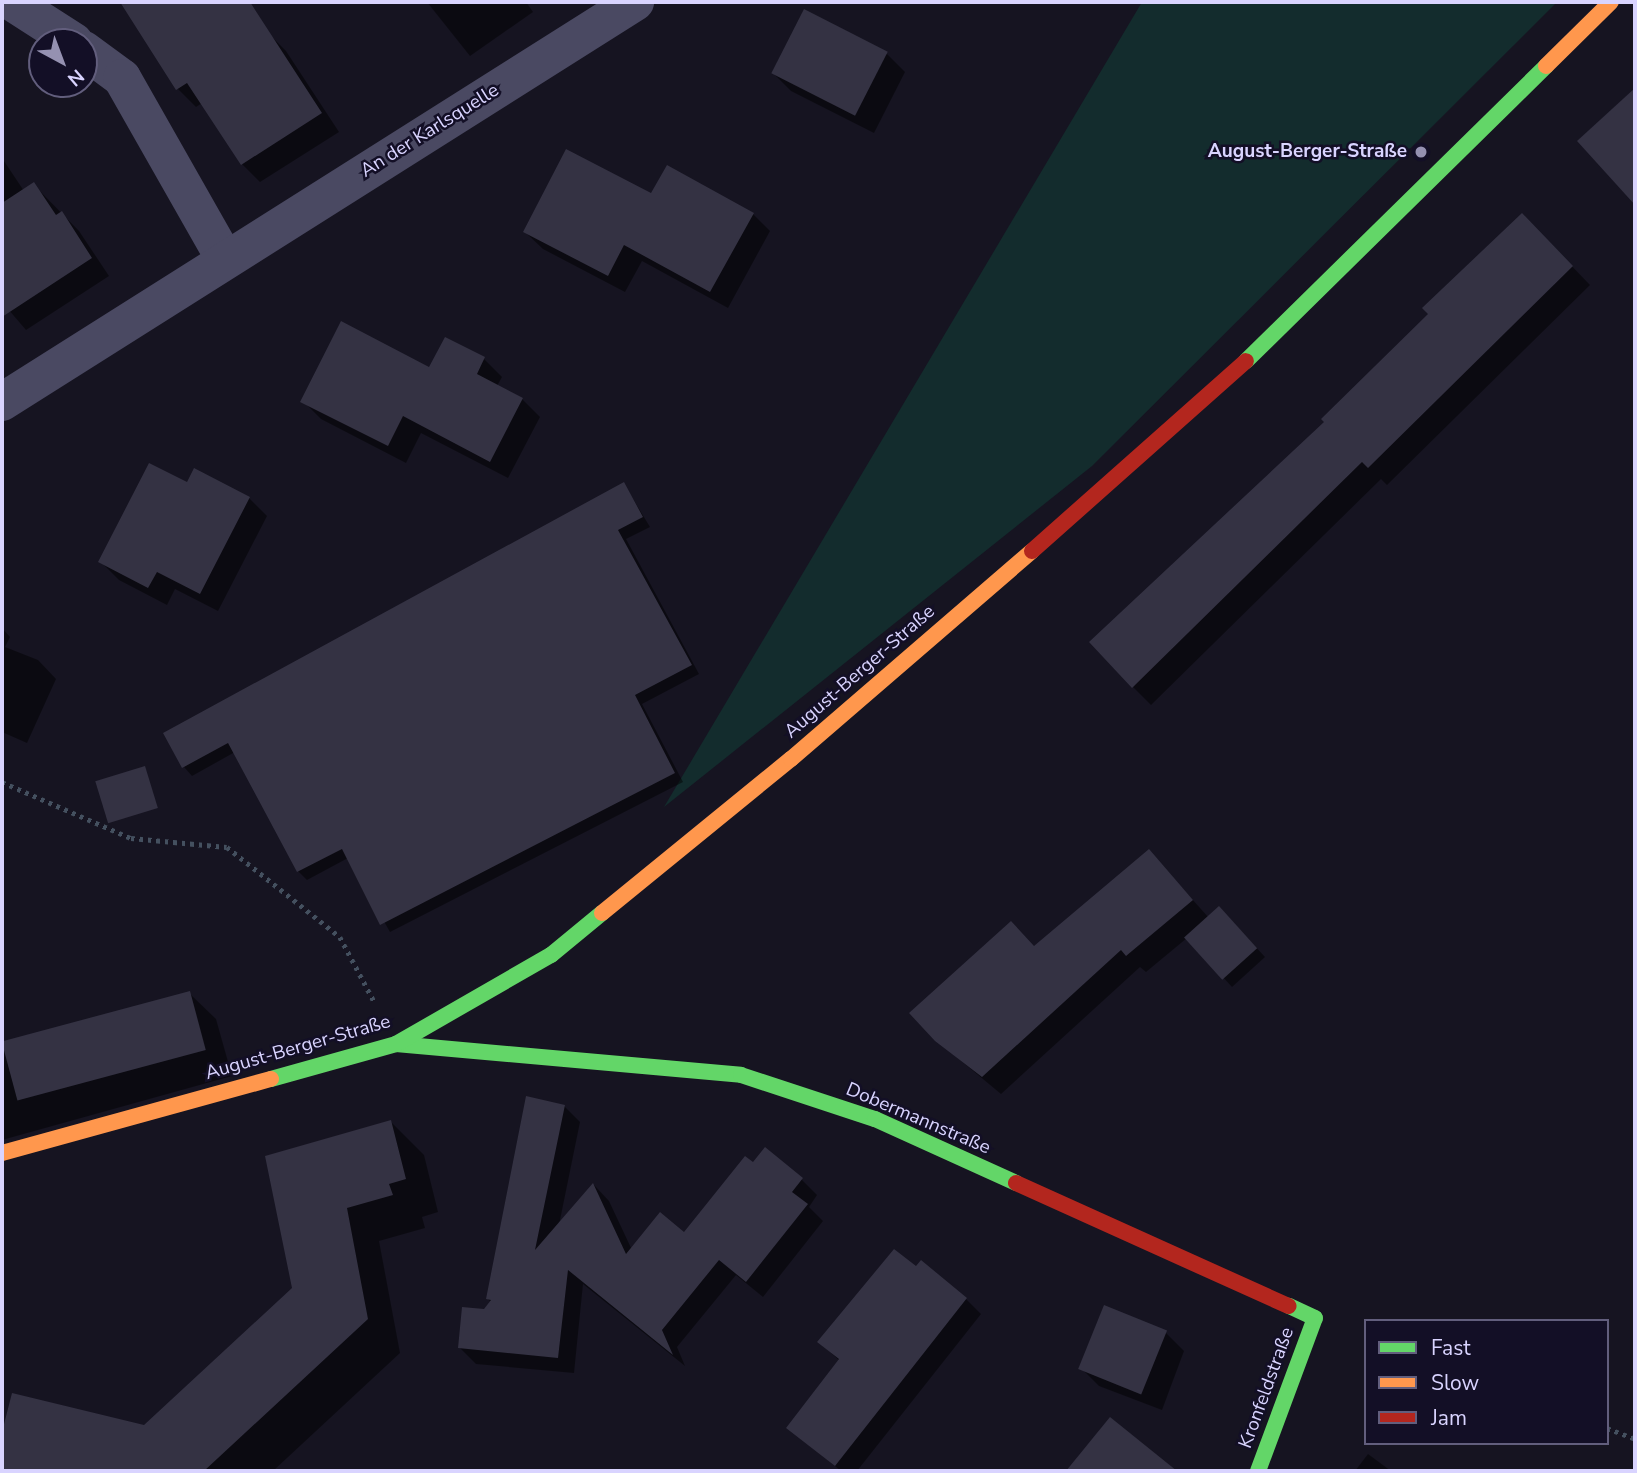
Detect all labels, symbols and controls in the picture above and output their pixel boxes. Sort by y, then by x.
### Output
north arrow [28,28,98,98]
text: N [62,63,89,92]
street label: An der Karlsquelle [357,79,503,183]
place label: August-Berger-Straße [1208,141,1407,163]
marker: August-Berger-Straße [1413,144,1429,160]
street label: August-Berger-Straße [780,601,940,743]
street label: August-Berger-Straße [203,1011,393,1085]
street label: Dobermannstraße [842,1078,994,1160]
legend [1364,1319,1609,1445]
street label: Kronfeldstraße [1235,1324,1299,1452]
text: Fast [1431,1334,1471,1362]
text: Slow [1431,1369,1479,1397]
text: Jam [1431,1404,1467,1432]

